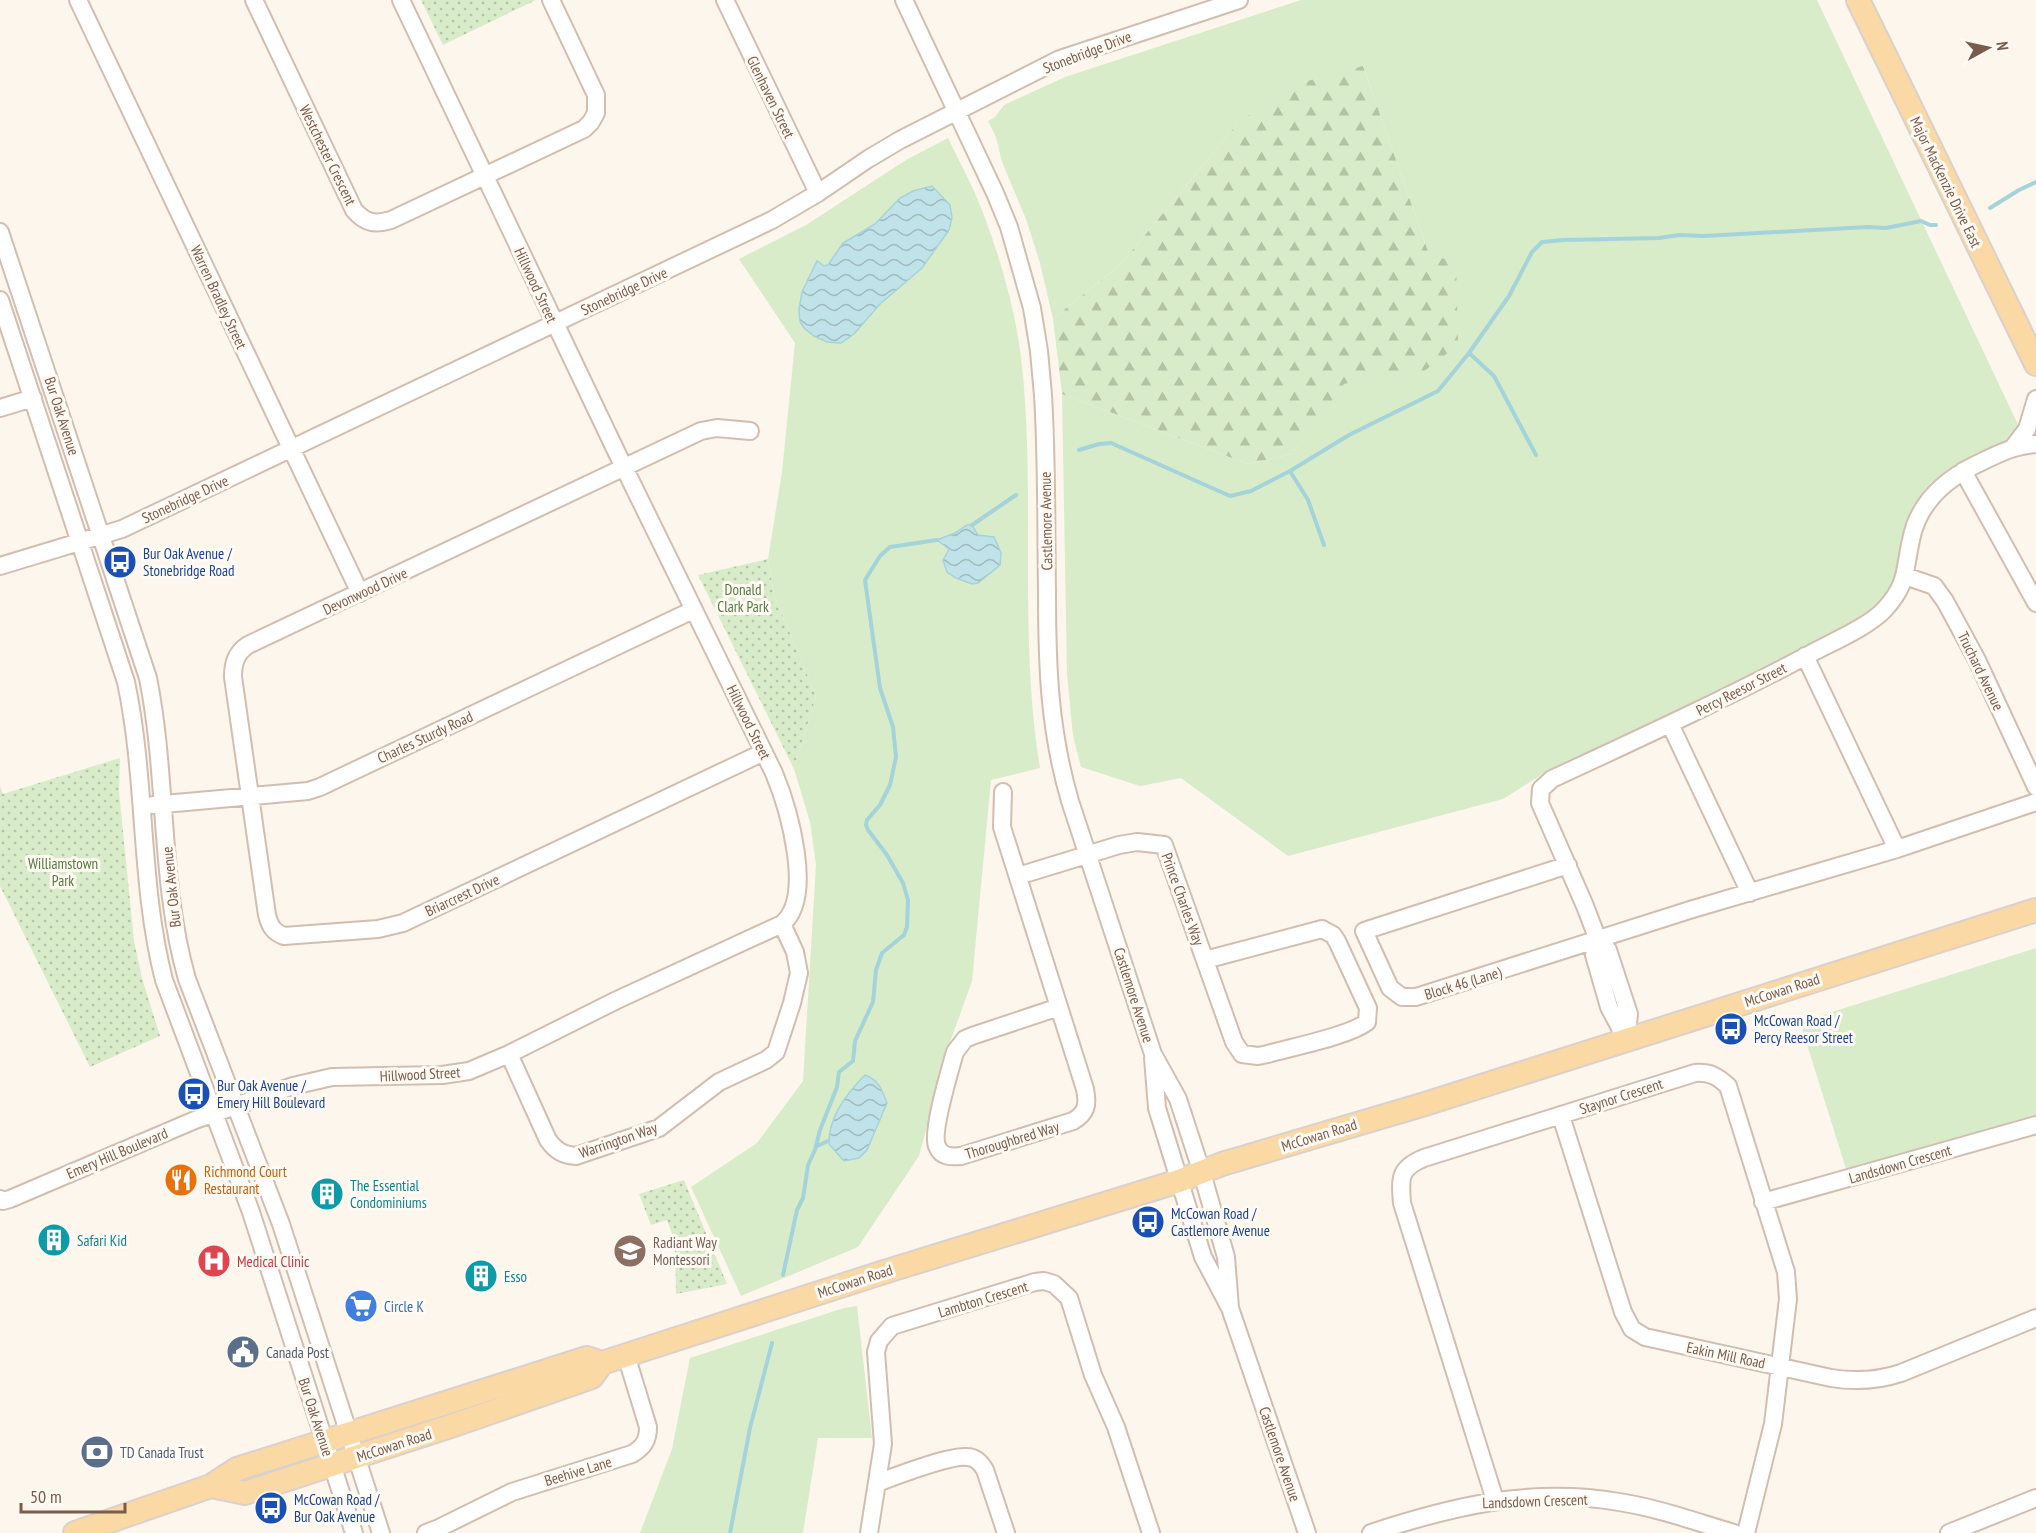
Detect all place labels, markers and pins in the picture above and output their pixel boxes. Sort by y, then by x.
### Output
bus stop icon: Bur Oak Avenue / Stonebridge Road [102,544,138,580]
place label: Bur Oak Avenue / Stonebridge Road [143,544,235,580]
bus stop icon: McCowan Road / Percy Reesor Street [1713,1011,1749,1047]
place label: McCowan Road / Percy Reesor Street [1754,1011,1853,1047]
bus stop icon: Bur Oak Avenue / Emery Hill Boulevard [176,1076,212,1112]
place label: Bur Oak Avenue / Emery Hill Boulevard [217,1076,325,1112]
restaurant icon: Richmond Court Restaurant [163,1162,199,1198]
place label: Richmond Court Restaurant [204,1162,287,1198]
building icon: The Essential Condominiums [309,1176,345,1212]
place label: The Essential Condominiums [350,1176,427,1212]
bus stop icon: McCowan Road / Castlemore Avenue [1130,1204,1166,1240]
place label: McCowan Road / Castlemore Avenue [1171,1204,1270,1240]
building icon: Safari Kid [36,1222,72,1258]
place label: Safari Kid [77,1231,127,1250]
school or university icon: Radiant Way Montessori [612,1233,648,1269]
place label: Radiant Way Montessori [653,1233,717,1269]
hospital icon: Medical Clinic [196,1243,232,1279]
place label: Medical Clinic [237,1252,310,1271]
building icon: Esso [463,1258,499,1294]
place label: Esso [504,1267,527,1286]
supermarket icon: Circle K [343,1288,379,1324]
place label: Circle K [384,1297,424,1316]
public building icon: Canada Post [225,1334,261,1370]
place label: Canada Post [266,1343,329,1362]
bank icon: TD Canada Trust [79,1434,115,1470]
place label: TD Canada Trust [120,1443,204,1462]
bus stop icon: McCowan Road / Bur Oak Avenue [253,1490,289,1526]
place label: McCowan Road / Bur Oak Avenue [294,1490,380,1526]

